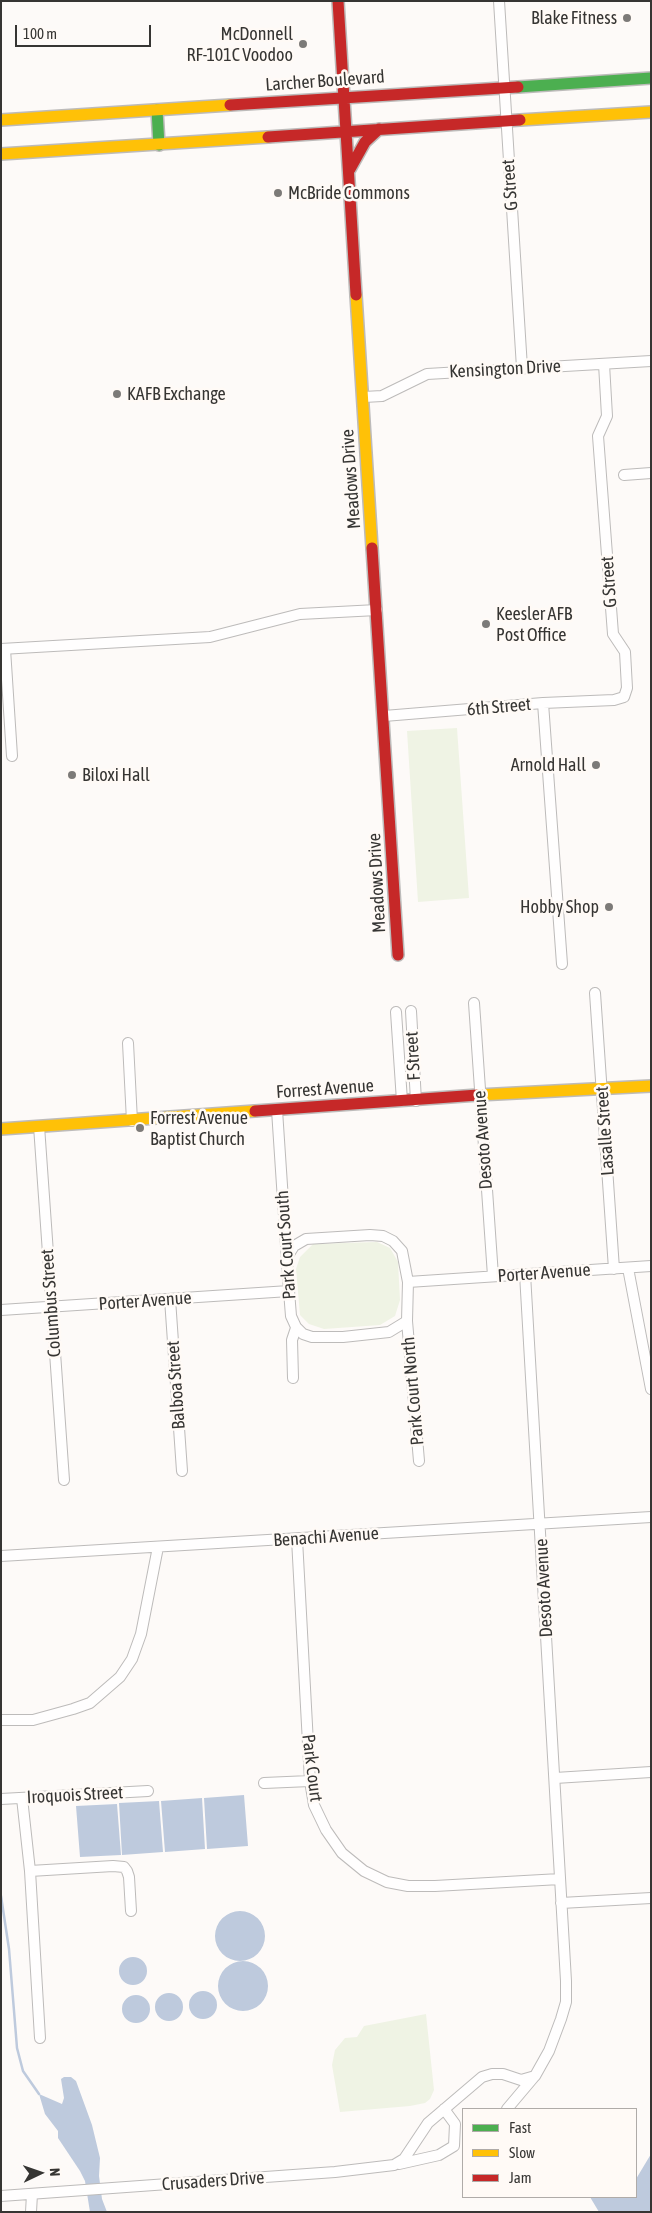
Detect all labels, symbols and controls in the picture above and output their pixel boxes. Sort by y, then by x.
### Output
place label: Blake Fitness [531,7,617,29]
marker: Blake Fitness [621,12,633,24]
scale bar [18,15,154,47]
place label: McDonnell RF-101C Voodoo [187,23,293,66]
text: 100 m [23,25,57,42]
marker: McDonnell RF-101C Voodoo [297,38,309,50]
street label: Larcher Boulevard [265,66,385,96]
street label: G Street [497,159,523,211]
place label: McBride Commons [288,182,410,204]
marker: McBride Commons [272,187,284,199]
street label: Kensington Drive [449,355,561,383]
place label: KAFB Exchange [127,383,226,405]
marker: KAFB Exchange [111,388,123,400]
street label: Meadows Drive [337,428,365,530]
street label: G Street [596,556,622,608]
place label: Keesler AFB Post Office [496,603,572,646]
marker: Keesler AFB Post Office [480,618,492,630]
street label: 6th Street [466,693,532,721]
place label: Arnold Hall [511,754,586,776]
marker: Arnold Hall [590,759,602,771]
place label: Biloxi Hall [82,764,150,786]
marker: Biloxi Hall [66,769,78,781]
street label: Meadows Drive [364,833,390,933]
place label: Hobby Shop [520,896,599,918]
marker: Hobby Shop [603,901,615,913]
street label: F Street [401,1031,425,1081]
street label: Forrest Avenue [275,1075,375,1103]
street label: Lasalle Street [591,1086,619,1176]
street label: Desoto Avenue [469,1090,497,1190]
place label: Forrest Avenue Baptist Church [150,1107,248,1150]
marker: Forrest Avenue Baptist Church [134,1122,146,1134]
street label: Park Court South [271,1190,301,1300]
street label: Columbus Street [36,1248,66,1358]
street label: Porter Avenue [497,1259,591,1287]
street label: Porter Avenue [98,1287,192,1315]
street label: Park Court North [398,1336,428,1446]
street label: Balboa Street [162,1340,190,1430]
street label: Benachi Avenue [273,1523,379,1551]
street label: Desoto Avenue [531,1538,557,1638]
street label: Park Court [297,1733,327,1803]
street label: Iroquois Street [26,1782,124,1808]
legend [462,2108,637,2198]
text: Fast [509,2119,531,2136]
text: Slow [509,2144,535,2161]
north arrow [15,2148,65,2198]
street label: Crusaders Drive [161,2167,265,2195]
text: N [47,2168,63,2177]
text: Jam [509,2169,532,2186]

